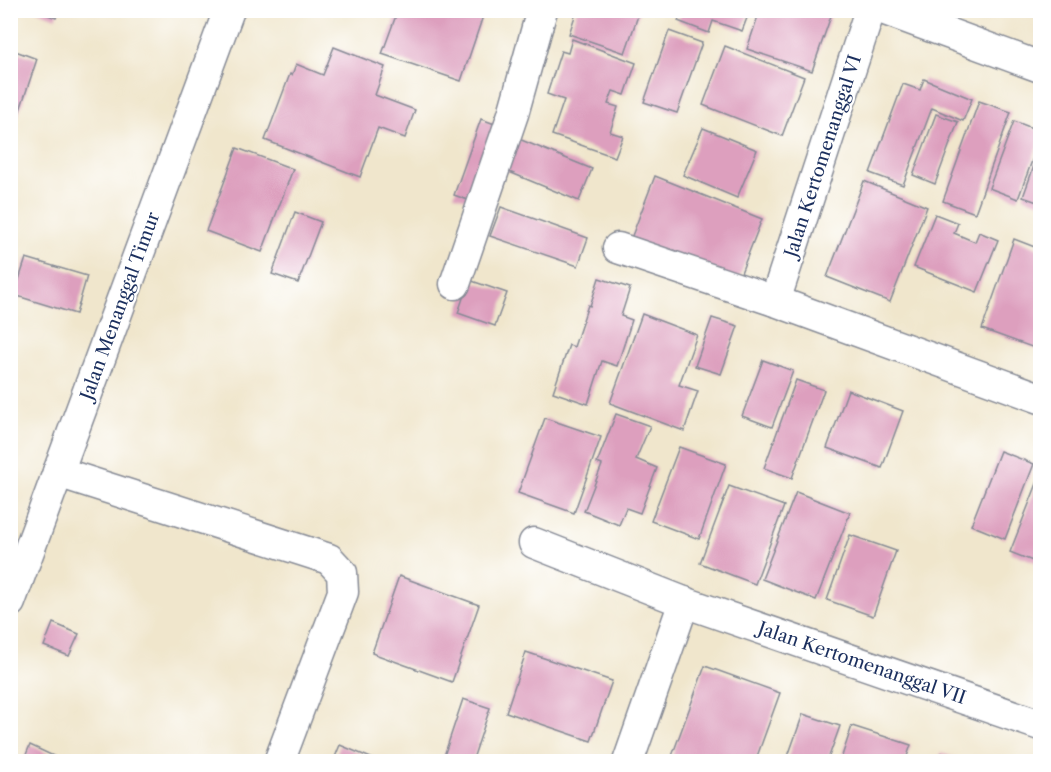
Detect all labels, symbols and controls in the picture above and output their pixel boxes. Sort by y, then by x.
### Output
street label: Jalan Kertomenanggal VI [779,52,866,263]
street label: Jalan Menanggal Timur [75,209,164,406]
street label: Jalan Kertomenanggal VII [752,616,969,709]

